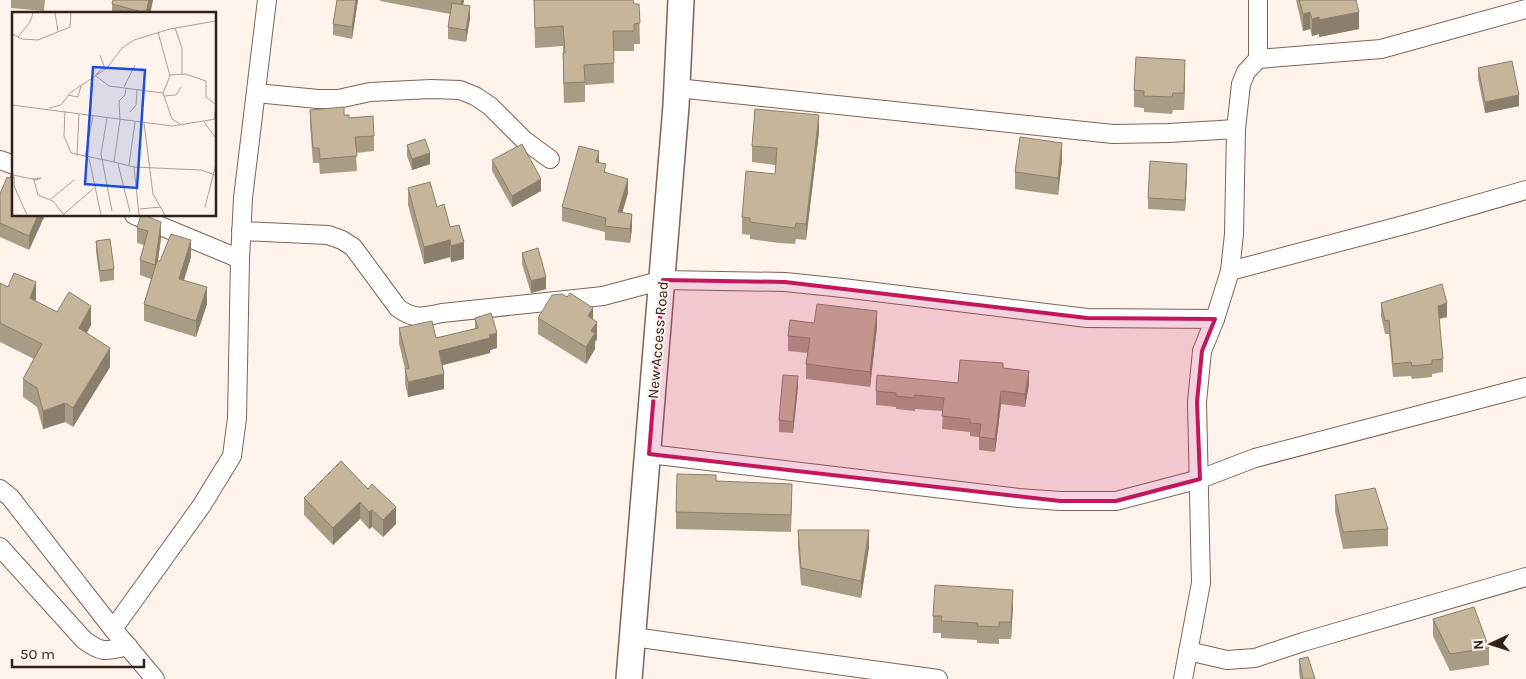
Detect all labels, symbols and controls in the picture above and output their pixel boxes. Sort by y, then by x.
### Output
inset map [12,12,216,216]
street label: New Access Road [644,280,672,400]
north arrow [1466,619,1516,669]
scale bar [12,636,145,668]
text: N [1470,639,1487,650]
text: 50 m [20,645,55,663]

